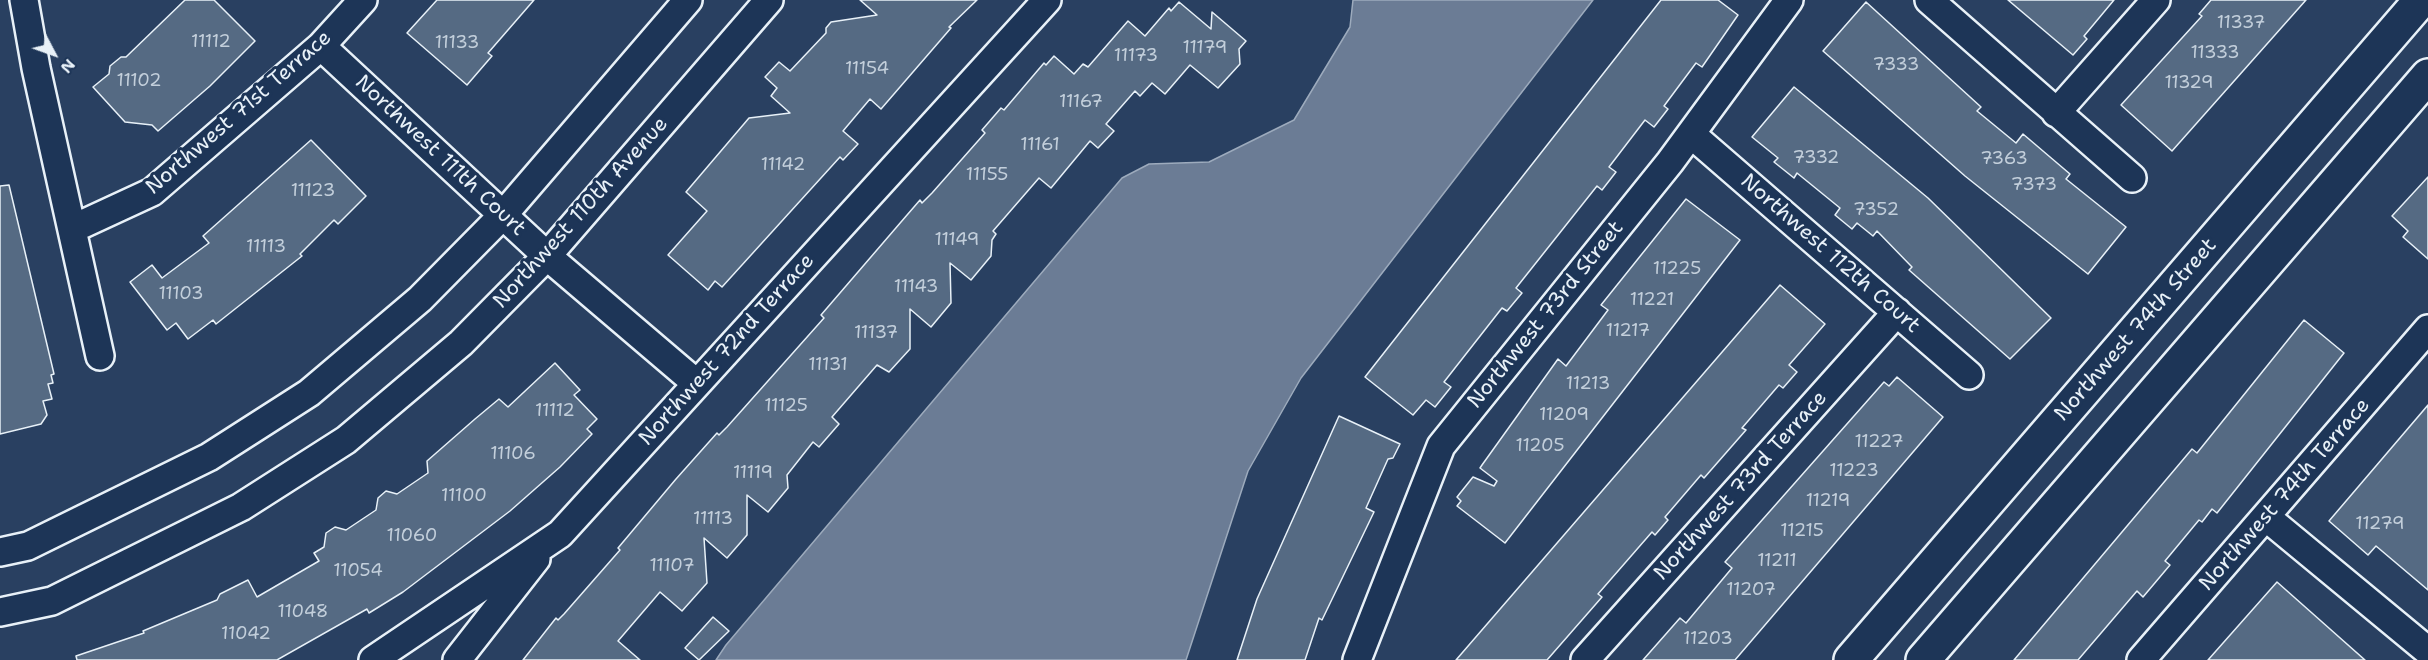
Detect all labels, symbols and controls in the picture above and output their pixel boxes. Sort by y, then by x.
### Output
house number: 11337 [2217,12,2265,34]
north arrow [24,24,84,84]
street label: Northwest 71st Terrace [141,26,337,200]
house number: 11112 [191,31,231,53]
house number: 11133 [435,32,479,54]
house number: 11179 [1183,37,1227,59]
house number: 11333 [2190,42,2240,64]
house number: 11173 [1114,45,1158,67]
text: N [56,54,80,78]
house number: 7333 [1873,54,1919,76]
house number: 11154 [845,58,889,80]
house number: 11102 [117,70,161,92]
street label: Northwest 111th Court [349,70,531,242]
house number: 11329 [2164,72,2214,94]
house number: 11167 [1059,91,1103,113]
street label: Northwest 110th Avenue [488,112,674,314]
house number: 11161 [1020,134,1060,156]
house number: 7332 [1793,147,1839,169]
house number: 7363 [1980,148,2028,170]
house number: 11142 [761,154,805,176]
house number: 11155 [966,164,1008,186]
street label: Northwest 112th Court [1735,169,1925,339]
house number: 7373 [2011,174,2057,196]
house number: 11123 [291,180,335,202]
house number: 7352 [1853,199,1899,221]
street label: Northwest 73rd Street [1463,216,1629,414]
house number: 11149 [935,229,979,251]
street label: Northwest 74th Street [2050,233,2222,427]
house number: 11113 [246,236,286,258]
street label: Northwest 72nd Terrace [634,249,820,451]
house number: 11225 [1653,258,1701,280]
house number: 11143 [894,276,938,298]
house number: 11103 [158,283,204,305]
house number: 11221 [1630,289,1674,311]
house number: 11217 [1606,320,1650,342]
house number: 11137 [854,322,898,344]
house number: 11131 [808,354,848,376]
house number: 11213 [1566,373,1610,395]
street label: Northwest 73rd Terrace [1649,386,1833,586]
street label: Northwest 74th Terrace [2194,393,2376,597]
house number: 11125 [764,395,808,417]
house number: 11112 [535,400,575,422]
house number: 11209 [1539,404,1589,426]
house number: 11227 [1854,431,1904,453]
house number: 11205 [1516,435,1564,457]
house number: 11106 [490,443,536,465]
house number: 11223 [1829,460,1879,482]
house number: 11119 [733,462,773,484]
house number: 11100 [441,485,487,507]
house number: 11219 [1806,490,1850,512]
house number: 11113 [693,508,733,530]
house number: 11279 [2355,513,2405,535]
house number: 11215 [1780,520,1824,542]
house number: 11060 [387,525,437,547]
house number: 11211 [1757,550,1797,572]
house number: 11107 [649,555,695,577]
house number: 11054 [333,560,383,582]
house number: 11207 [1726,579,1776,601]
house number: 11048 [278,601,328,623]
house number: 11042 [221,623,271,645]
house number: 11203 [1683,628,1733,650]

